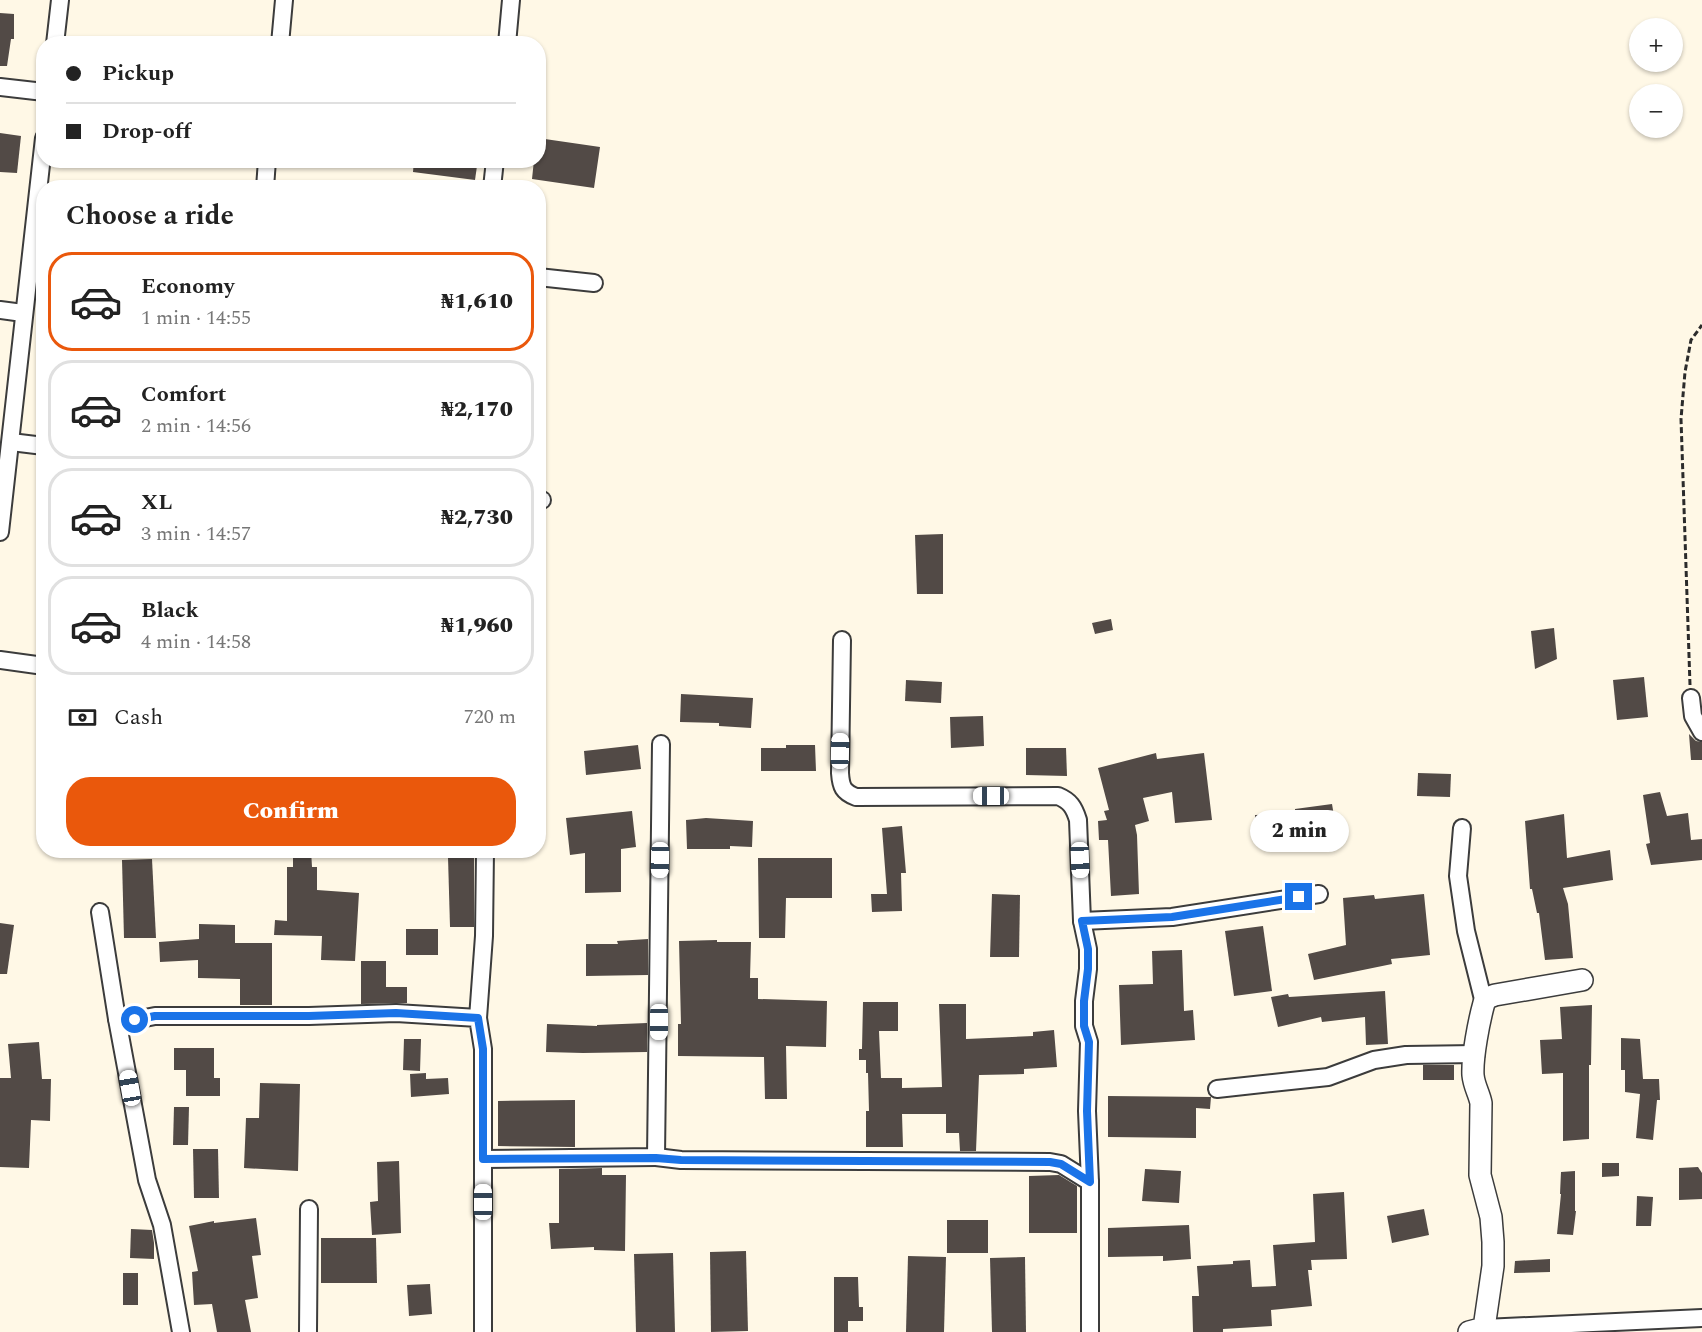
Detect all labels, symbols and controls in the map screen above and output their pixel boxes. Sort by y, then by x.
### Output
map controls [1629,18,1683,138]
button: + [1629,18,1683,72]
text: Pickup [102,57,174,90]
button: − [1629,84,1683,138]
text: Drop-off [102,115,191,148]
text: Choose a ride [66,195,234,237]
text: Economy [141,270,234,303]
icon: car [69,275,123,329]
text: ₦1,610 [441,285,513,318]
text: 1 min · 14:55 [141,303,251,333]
text: Comfort [141,378,226,411]
icon: car [69,383,123,437]
text: ₦2,170 [441,393,513,426]
text: 2 min · 14:56 [141,411,251,441]
text: XL [141,486,172,519]
icon: car [69,491,123,545]
text: ₦2,730 [441,501,513,534]
text: 3 min · 14:57 [141,519,251,549]
text: Black [141,594,199,627]
icon: car [69,599,123,653]
text: ₦1,960 [441,609,513,642]
text: 4 min · 14:58 [141,627,251,657]
icon: cash [66,701,99,734]
text: Cash [114,701,163,734]
text: 720 m [464,702,516,732]
car [831,733,849,769]
button: Confirm [66,777,516,846]
car [973,787,1009,805]
callout: 2 min [1250,810,1348,852]
text: 2 min [1272,816,1327,846]
car [651,842,669,878]
car [1070,842,1090,878]
route end [1285,883,1312,910]
car [650,1004,668,1040]
route start [121,1006,148,1033]
car [118,1069,142,1107]
car [474,1184,492,1220]

